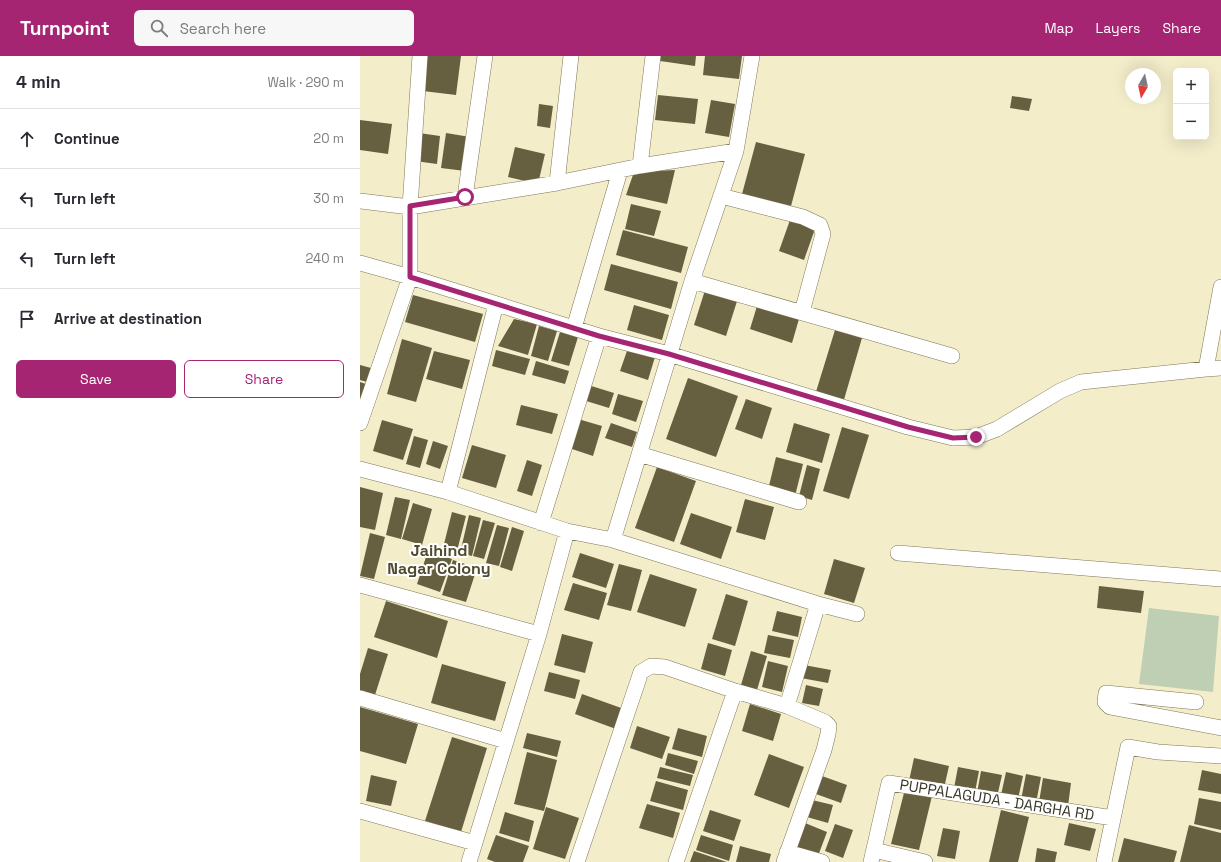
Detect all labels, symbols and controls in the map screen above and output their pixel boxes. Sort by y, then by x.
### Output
search box [134,10,414,46]
text: Turnpoint [20,16,110,41]
icon: search [148,17,170,39]
text: Search here [180,19,266,38]
text: Map [1044,19,1074,37]
text: Layers [1096,19,1140,37]
text: Share [1162,19,1201,37]
north arrow [1125,68,1161,104]
map controls [1173,68,1209,140]
button: + [1173,68,1209,104]
text: 4 min [16,71,61,93]
text: Walk · 290 m [267,74,344,91]
button: − [1173,104,1209,140]
icon: ahead [16,128,38,150]
text: Continue [54,129,120,148]
text: 20 m [313,130,344,147]
icon: left [16,188,38,210]
route start [456,188,474,206]
text: Turn left [54,189,116,208]
text: 30 m [313,190,344,207]
icon: left [16,248,38,270]
text: Turn left [54,249,116,268]
text: 240 m [306,250,344,267]
icon: arrive [16,308,38,330]
text: Arrive at destination [54,309,202,328]
button: Save [16,360,176,398]
button: Share [184,360,344,398]
route end [967,428,985,446]
district label: Jaihind Nagar Colony [387,540,491,579]
street label: PUPPALAGUDA - DARGHA RD [898,775,1096,824]

